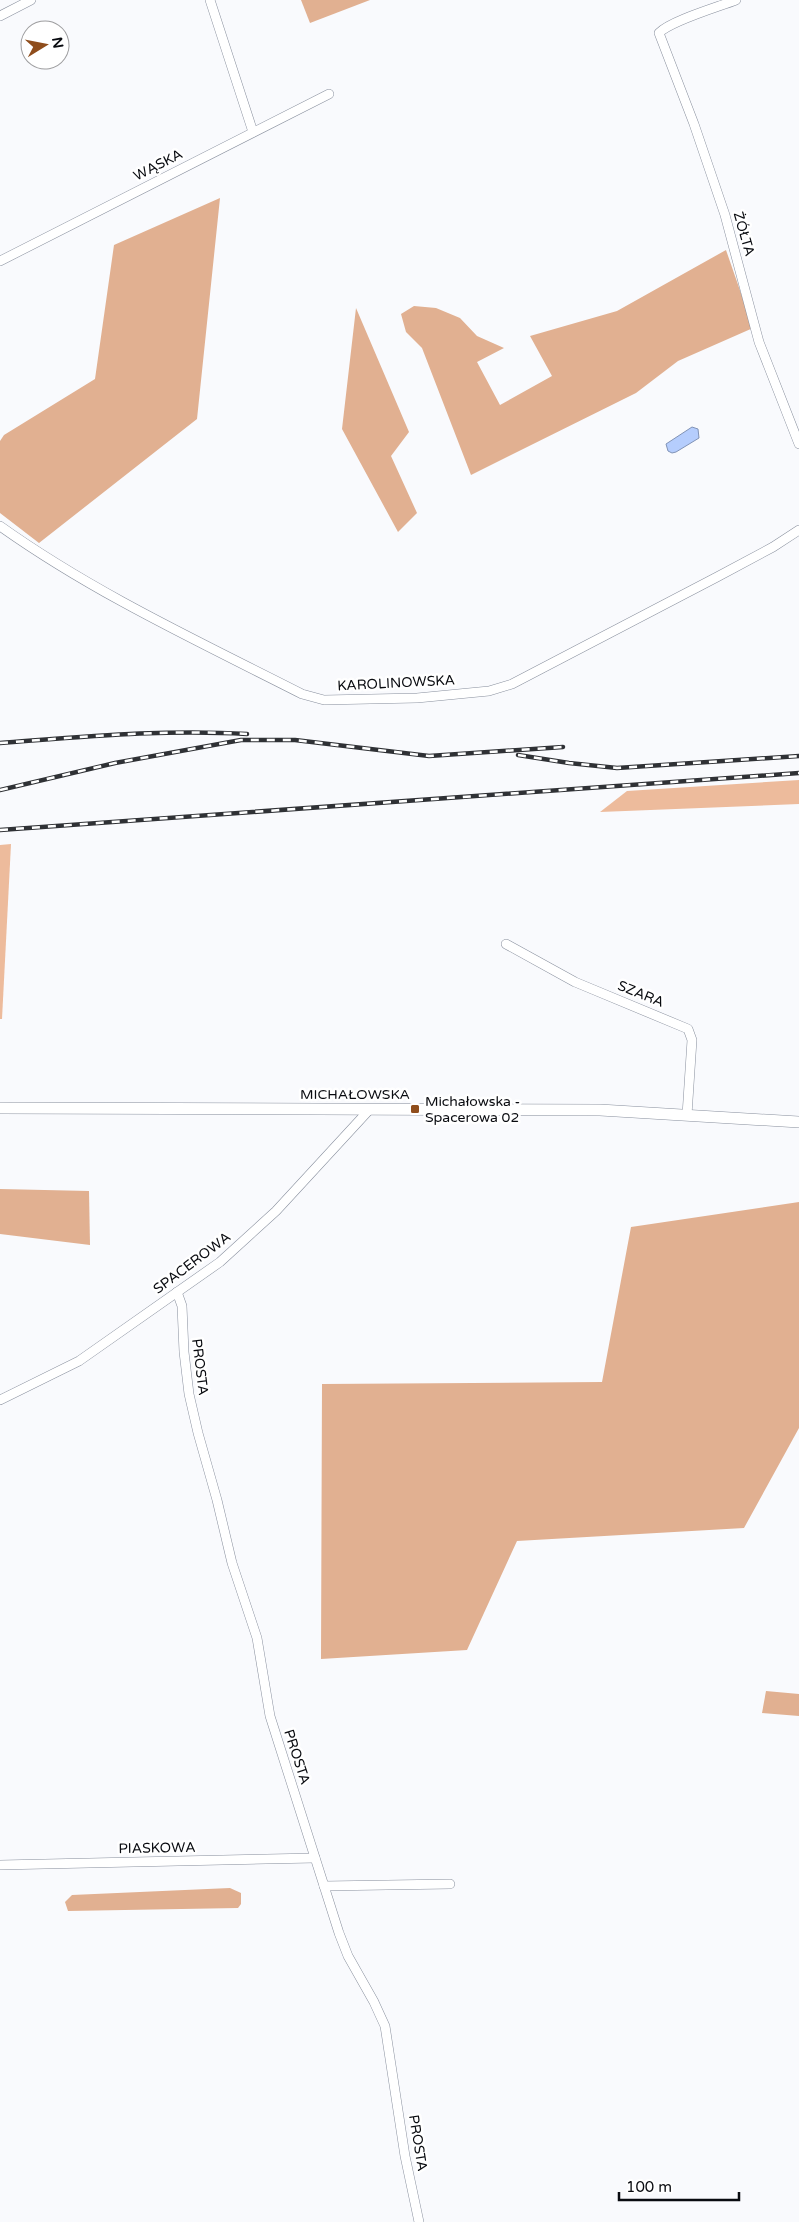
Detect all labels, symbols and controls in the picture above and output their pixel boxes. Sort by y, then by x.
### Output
north arrow [20,20,70,70]
text: N [48,36,67,50]
street label: WĄSKA [131,145,185,185]
street label: ŻÓŁTA [730,210,758,258]
street label: KAROLINOWSKA [337,671,455,695]
street label: SZARA [615,977,667,1011]
street label: MICHAŁOWSKA [300,1086,410,1103]
place label: Michałowska - Spacerowa 02 [425,1093,520,1126]
marker: Michałowska - Spacerowa 02 [409,1103,421,1115]
street label: SPACEROWA [150,1228,234,1298]
street label: PROSTA [188,1338,212,1396]
street label: PROSTA [280,1727,314,1787]
street label: PIASKOWA [118,1839,196,1857]
street label: PROSTA [405,2114,431,2172]
scale bar [619,2170,739,2202]
text: 100 m [626,2178,672,2196]

